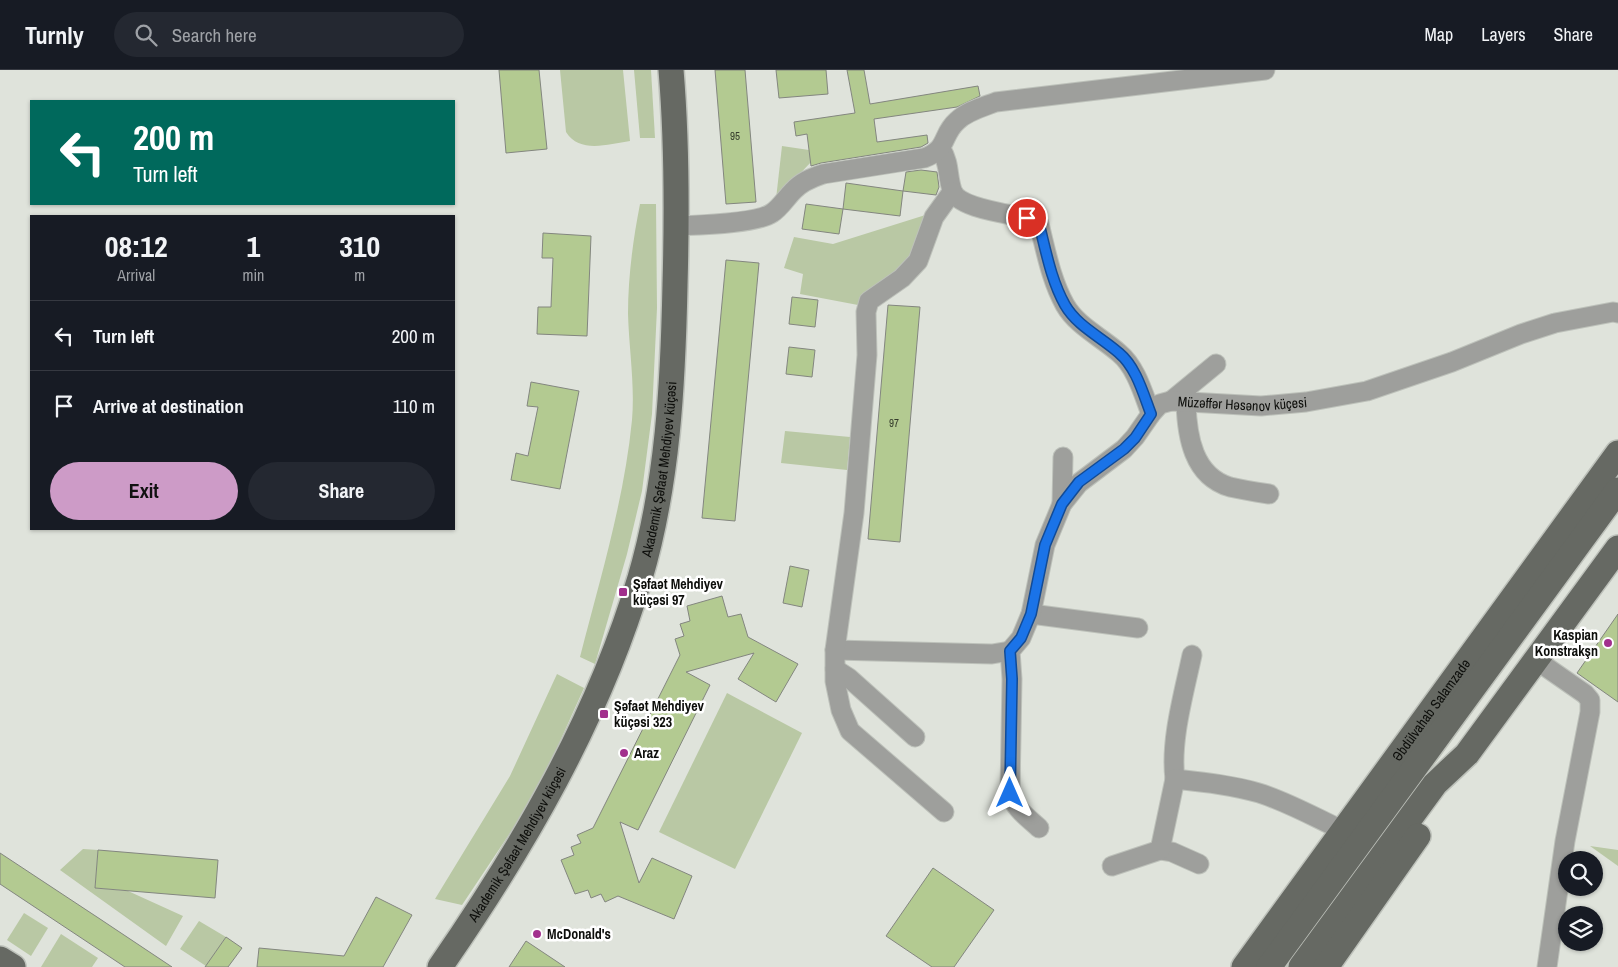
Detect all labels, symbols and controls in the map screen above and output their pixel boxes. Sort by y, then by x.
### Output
search box [114,12,464,57]
text: Turnly [25,19,84,51]
icon: search [132,21,160,49]
text: Search here [172,22,257,48]
text: Map [1425,22,1453,47]
text: Layers [1481,22,1526,47]
text: Share [1554,22,1593,47]
text: 200 m [133,114,214,161]
icon: left [50,120,115,185]
house number: 95 [730,129,740,143]
text: Turn left [133,159,198,189]
pin [1006,197,1048,239]
icon: arrive [1013,204,1041,232]
text: 08:12 [105,226,168,266]
text: 1 [247,226,260,266]
text: 310 [339,226,380,266]
text: Arrival [117,264,155,286]
text: min [242,264,264,286]
text: m [354,264,365,286]
icon: left [50,322,78,350]
text: Turn left [93,323,154,349]
text: 200 m [392,323,435,349]
street label: Akademik Şəfaət Mehdiyev küçəsi [637,381,680,560]
icon: arrive [50,392,78,420]
street label: Müzəffər Həsənov küçesi [1177,392,1308,415]
text: Arrive at destination [93,393,244,419]
text: 110 m [393,393,435,419]
house number: 97 [889,416,899,430]
button: Exit [50,462,238,520]
button: Share [248,462,435,520]
place label: Şəfaət Mehdiyev küçəsi 97 [633,575,724,609]
marker: Şəfaət Mehdiyev küçəsi 97 [617,586,629,598]
place label: Kaspian Konstrakşn [1535,626,1598,660]
marker: Kaspian Konstrakşn [1602,637,1614,649]
street label: Əbdülvahab Salamzadə [1388,655,1474,765]
place label: Şəfaət Mehdiyev küçəsi 323 [614,697,705,731]
marker: Şəfaət Mehdiyev küçəsi 323 [598,708,610,720]
place label: Araz [634,744,659,762]
marker: Araz [618,747,630,759]
street label: Akademik Şəfaət Mehdiyev küçəsi [464,764,570,926]
position arrow [983,766,1035,818]
map controls [1558,851,1603,951]
button: search [1558,851,1603,896]
button: layers [1558,906,1603,951]
place label: McDonald's [547,925,611,943]
marker: McDonald's [531,928,543,940]

